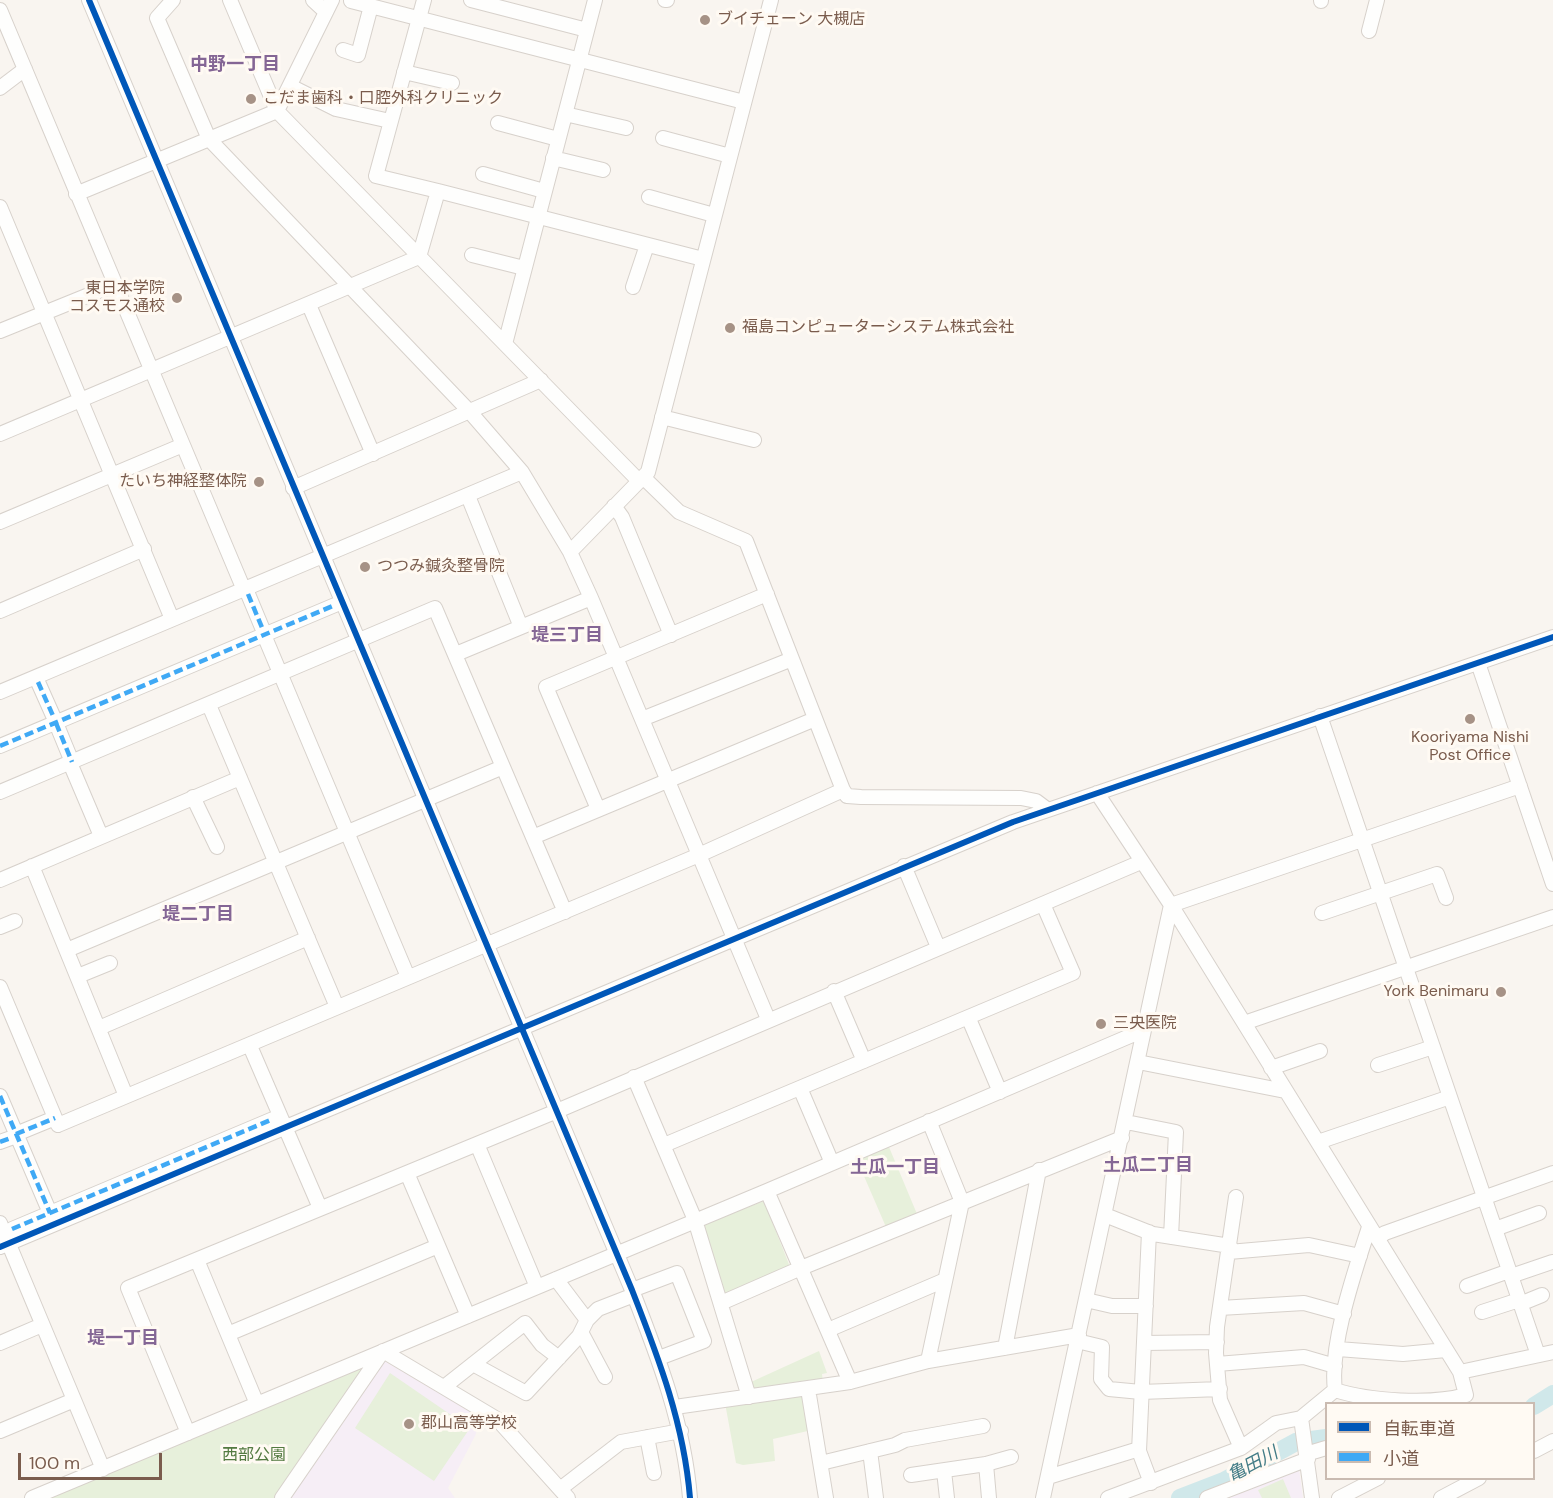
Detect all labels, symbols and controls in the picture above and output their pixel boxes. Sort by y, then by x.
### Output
place label: ブイチェーン 大槻店 [717,10,865,30]
marker: ブイチェーン 大槻店 [698,13,712,27]
district label: 中野一丁目 [190,54,280,76]
place label: こだま歯科・口腔外科クリニック [263,89,503,109]
marker: こだま歯科・口腔外科クリニック [244,92,258,106]
place label: 東日本学院 コスモス通校 [69,279,165,317]
marker: 東日本学院 コスモス通校 [170,291,184,305]
place label: 福島コンピューターシステム株式会社 [742,318,1014,338]
marker: 福島コンピューターシステム株式会社 [723,321,737,335]
place label: たいち神経整体院 [119,472,247,492]
marker: たいち神経整体院 [252,475,266,489]
place label: つつみ鍼灸整骨院 [377,557,505,577]
marker: つつみ鍼灸整骨院 [358,560,372,574]
district label: 堤三丁目 [531,625,603,647]
marker: Kooriyama Nishi Post Office [1463,712,1477,726]
place label: Kooriyama Nishi Post Office [1411,728,1529,766]
district label: 堤二丁目 [162,904,234,926]
place label: York Benimaru [1384,982,1489,1002]
marker: York Benimaru [1494,985,1508,999]
place label: 三央医院 [1113,1014,1177,1034]
marker: 三央医院 [1094,1017,1108,1031]
district label: 土瓜二丁目 [1103,1155,1193,1177]
district label: 土瓜一丁目 [850,1157,940,1179]
district label: 堤一丁目 [87,1328,159,1350]
legend [1325,1402,1535,1480]
place label: 郡山高等学校 [421,1414,517,1434]
marker: 郡山高等学校 [402,1417,416,1431]
text: 自転車道 [1383,1417,1455,1441]
scale bar [21,1441,165,1479]
water label: 亀田川 [1224,1443,1282,1487]
park label: 西部公園 [222,1446,286,1466]
text: 小道 [1383,1447,1419,1471]
text: 100 m [29,1451,80,1475]

